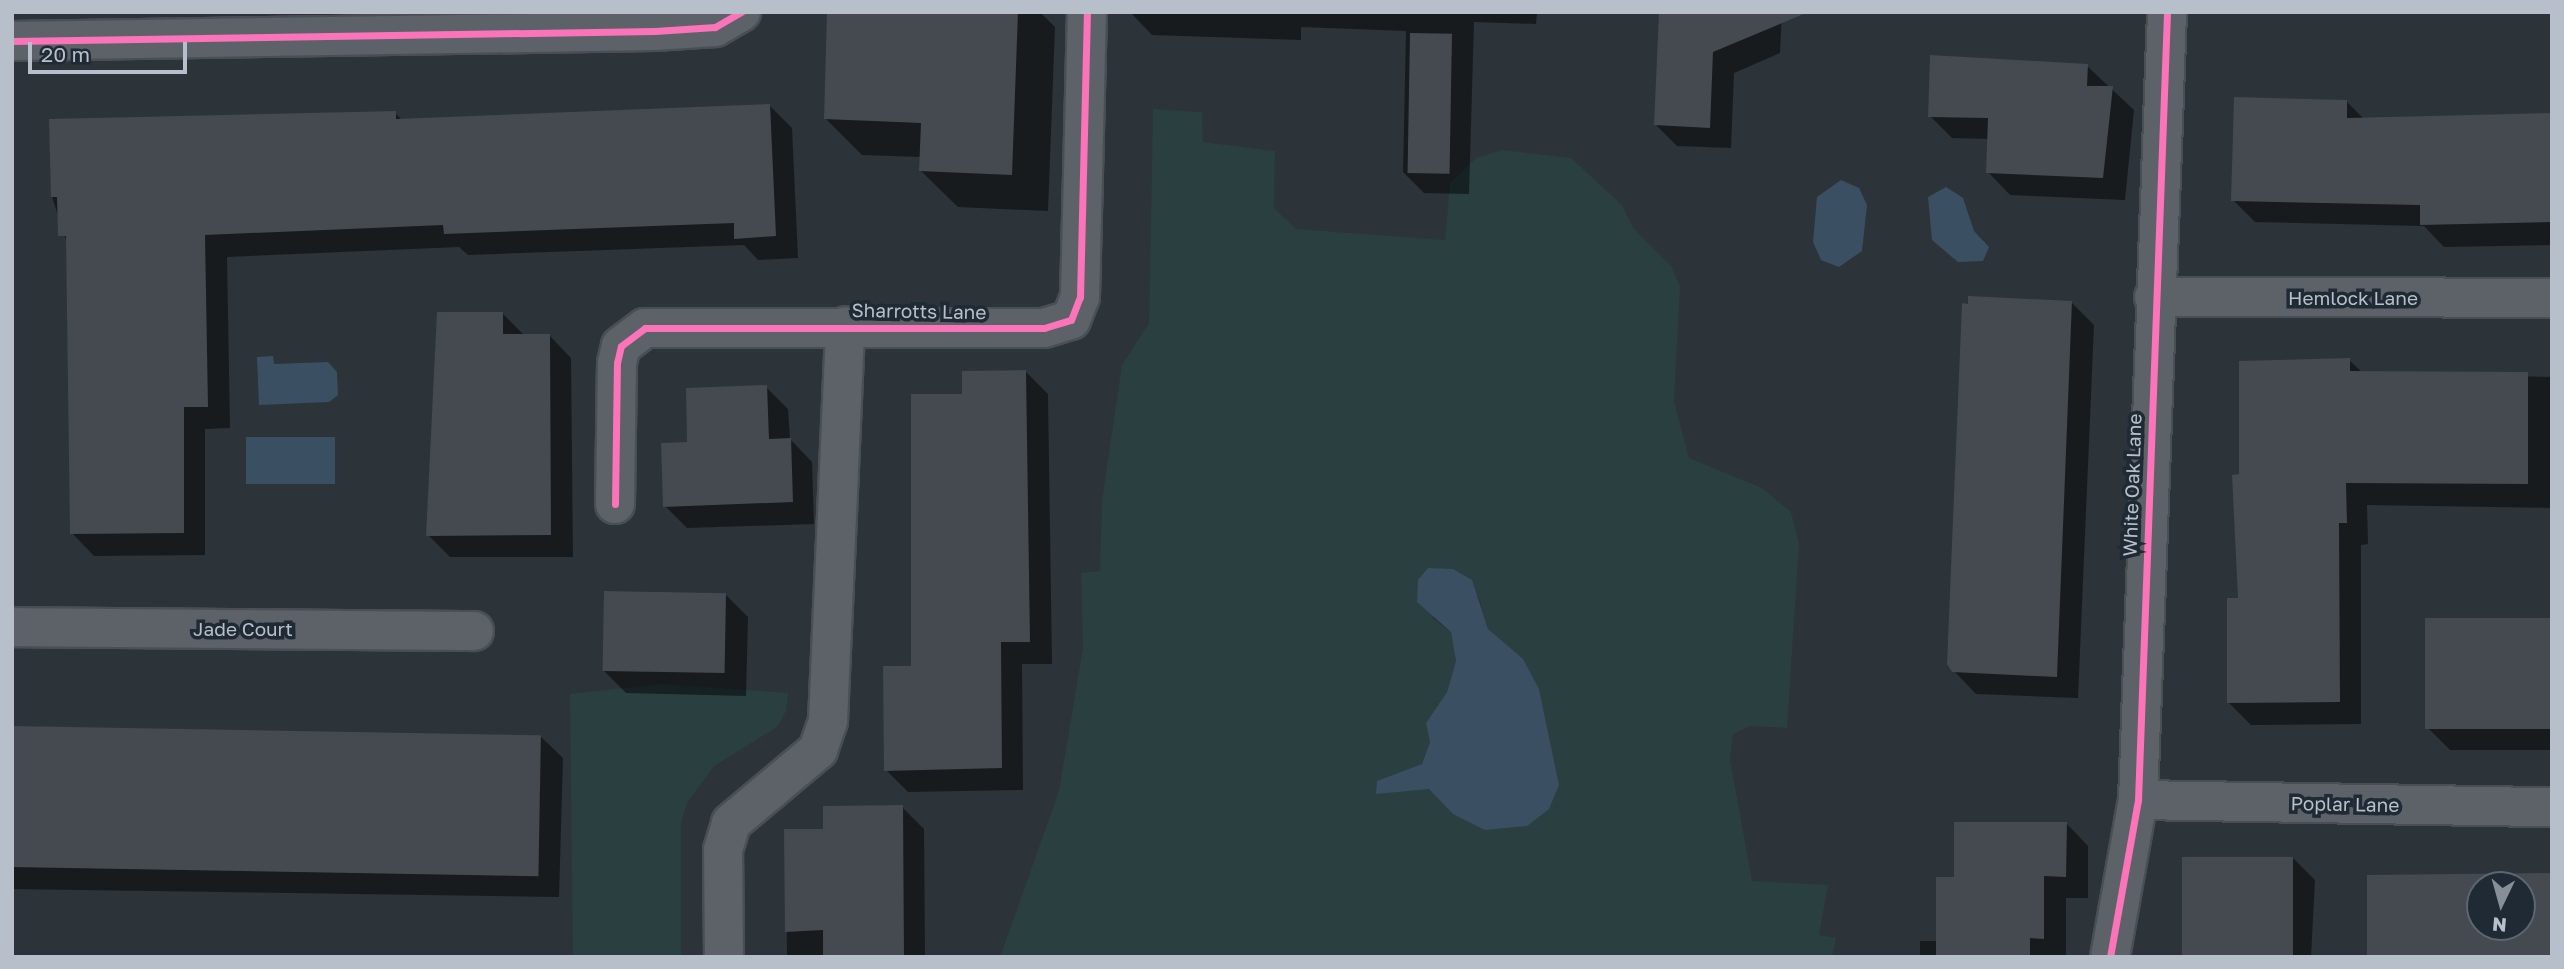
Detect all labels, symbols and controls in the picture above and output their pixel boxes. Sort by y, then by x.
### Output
scale bar [32,28,191,72]
text: 20 m [41,41,90,67]
street label: Hemlock Lane [2288,287,2418,309]
street label: Sharrotts Lane [851,298,987,324]
street label: White Oak Lane [2118,413,2146,557]
street label: Jade Court [193,618,293,640]
street label: Poplar Lane [2290,792,2400,816]
north arrow [2466,871,2536,941]
text: N [2491,913,2508,938]

